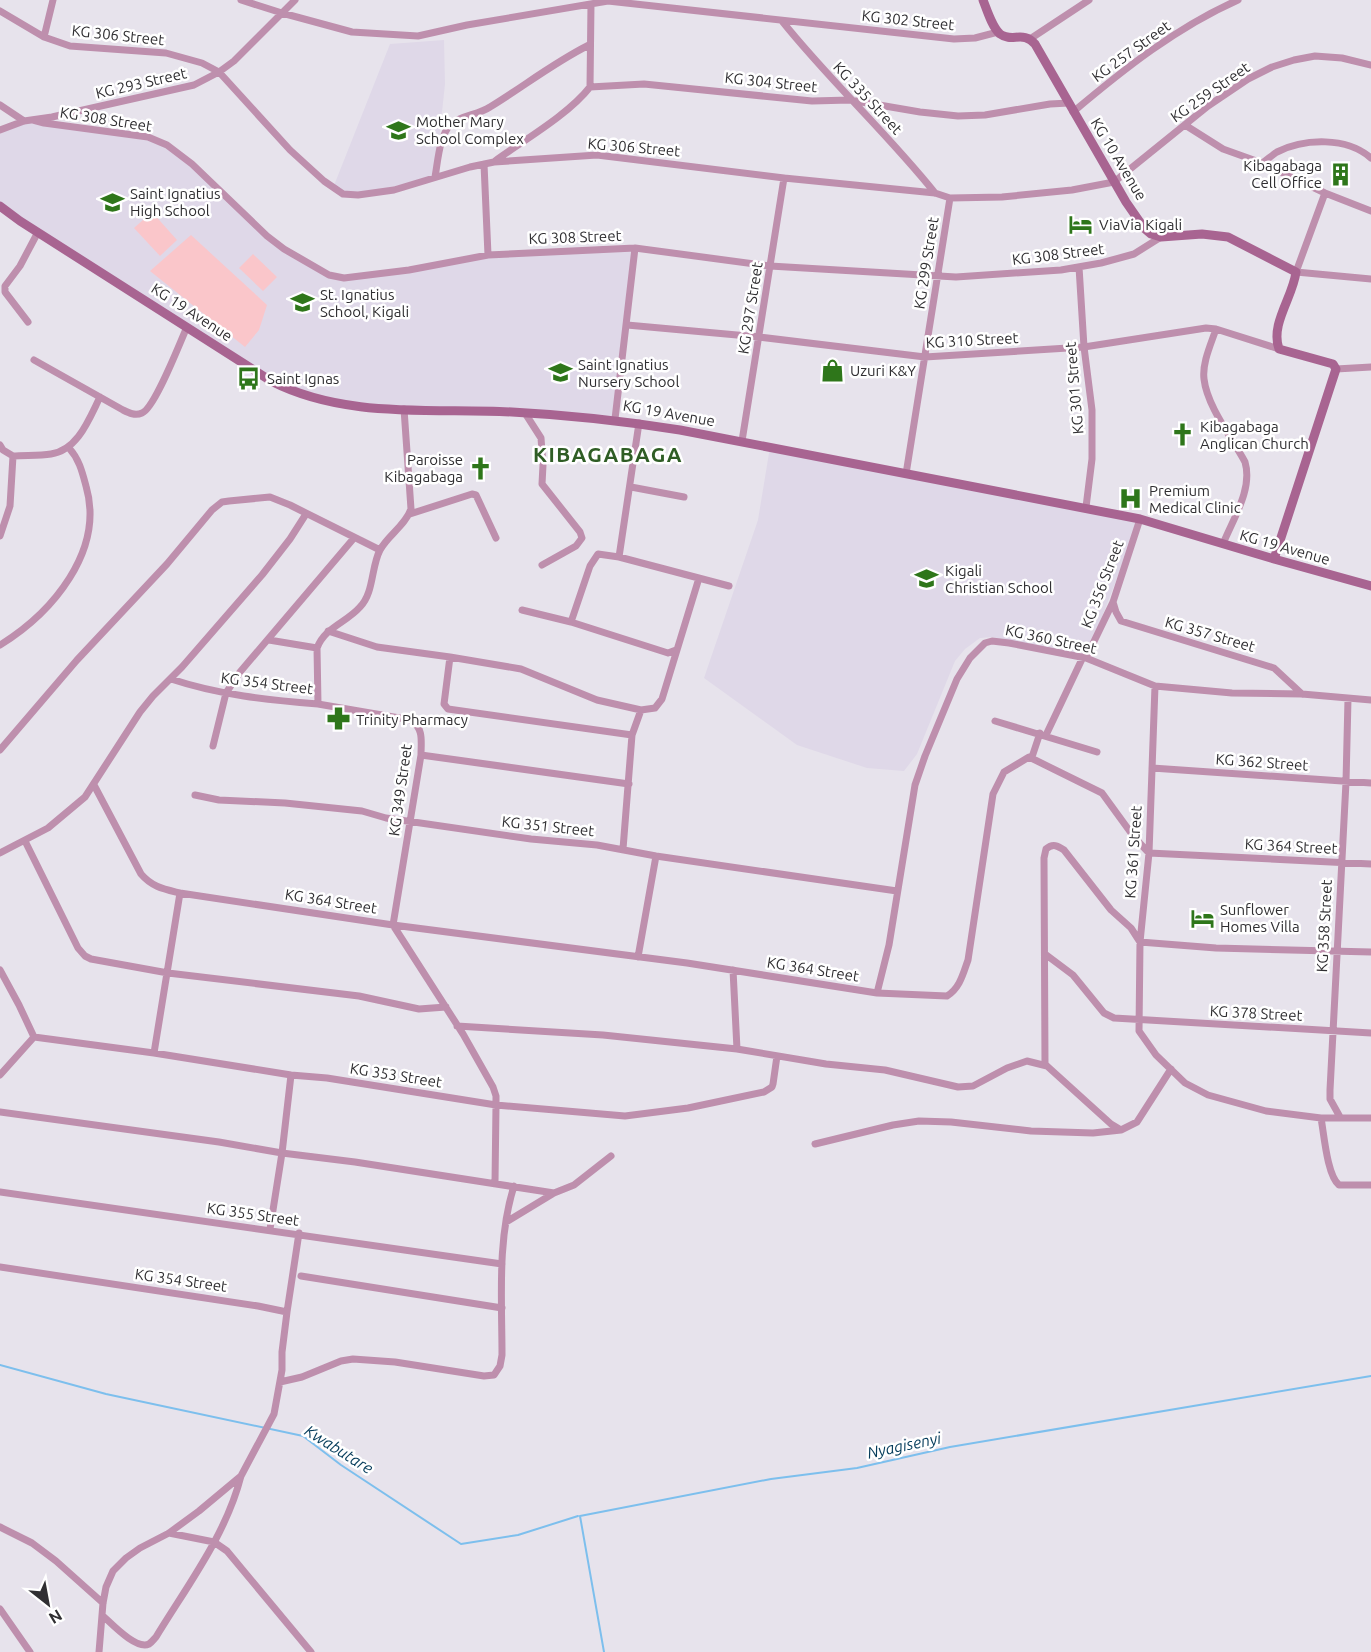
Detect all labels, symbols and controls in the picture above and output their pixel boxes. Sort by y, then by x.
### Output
street label: KG 302 Street [861,7,955,33]
street label: KG 257 Street [1088,17,1174,85]
street label: KG 306 Street [71,22,165,48]
street label: KG 335 Street [830,58,906,138]
street label: KG 259 Street [1167,58,1253,126]
street label: KG 293 Street [94,64,188,102]
street label: KG 304 Street [724,69,818,95]
street label: KG 308 Street [59,103,153,135]
place label: Mother Mary School Complex [416,113,524,147]
street label: KG 10 Avenue [1088,115,1150,203]
school or university icon: Mother Mary School Complex [385,117,411,143]
street label: KG 306 Street [587,134,681,160]
place label: Kibagabaga Cell Office [1243,157,1322,191]
building icon: Kibagabaga Cell Office [1327,161,1353,187]
place label: Saint Ignatius High School [130,185,220,219]
school or university icon: Saint Ignatius High School [99,189,125,215]
hotel icon: ViaVia Kigali [1068,211,1094,237]
street label: KG 299 Street [910,216,942,310]
place label: ViaVia Kigali [1099,216,1182,233]
street label: KG 308 Street [528,227,622,247]
street label: KG 308 Street [1011,240,1105,268]
street label: KG 297 Street [734,261,766,355]
street label: KG 19 Avenue [148,280,236,344]
place label: St. Ignatius School, Kigali [320,286,409,320]
school or university icon: St. Ignatius School, Kigali [289,290,315,316]
street label: KG 310 Street [925,329,1019,351]
street label: KG 301 Street [1061,341,1087,435]
place label: Saint Ignatius Nursery School [578,356,679,390]
shop icon: Uzuri K&Y [819,357,845,383]
school or university icon: Saint Ignatius Nursery School [547,360,573,386]
place label: Uzuri K&Y [850,362,916,379]
bus stop icon: Saint Ignas [236,365,262,391]
place label: Saint Ignas [267,370,339,387]
street label: KG 19 Avenue [622,397,716,429]
place label: Kibagabaga Anglican Church [1200,418,1309,452]
church icon: Kibagabaga Anglican Church [1169,422,1195,448]
district label: KIBAGABAGA [533,442,683,466]
place label: Paroisse Kibagabaga [384,451,463,485]
church icon: Paroisse Kibagabaga [468,455,494,481]
place label: Premium Medical Clinic [1149,482,1241,516]
hospital icon: Premium Medical Clinic [1118,486,1144,512]
street label: KG 19 Avenue [1238,526,1332,568]
street label: KG 356 Street [1077,538,1127,630]
place label: Kigali Christian School [945,562,1053,596]
school or university icon: Kigali Christian School [914,566,940,592]
street label: KG 357 Street [1163,613,1257,655]
street label: KG 360 Street [1004,621,1098,657]
street label: KG 354 Street [220,669,314,697]
pharmacy icon: Trinity Pharmacy [325,706,351,732]
place label: Trinity Pharmacy [356,711,468,728]
street label: KG 349 Street [385,743,415,837]
street label: KG 362 Street [1215,750,1309,774]
street label: KG 361 Street [1121,805,1145,899]
street label: KG 351 Street [501,813,595,839]
street label: KG 364 Street [1244,835,1338,857]
street label: KG 358 Street [1313,879,1335,973]
street label: KG 364 Street [284,885,378,917]
place label: Sunflower Homes Villa [1220,901,1300,935]
hotel icon: Sunflower Homes Villa [1189,905,1215,931]
street label: KG 364 Street [766,953,860,985]
street label: KG 378 Street [1209,1002,1303,1024]
street label: KG 353 Street [349,1059,443,1091]
street label: KG 355 Street [206,1199,300,1229]
street label: KG 354 Street [134,1265,228,1295]
water label: Kwabutare [302,1421,376,1477]
water label: Nyagisenyi [865,1428,944,1462]
north arrow [18,1574,78,1634]
text: N [46,1606,65,1628]

